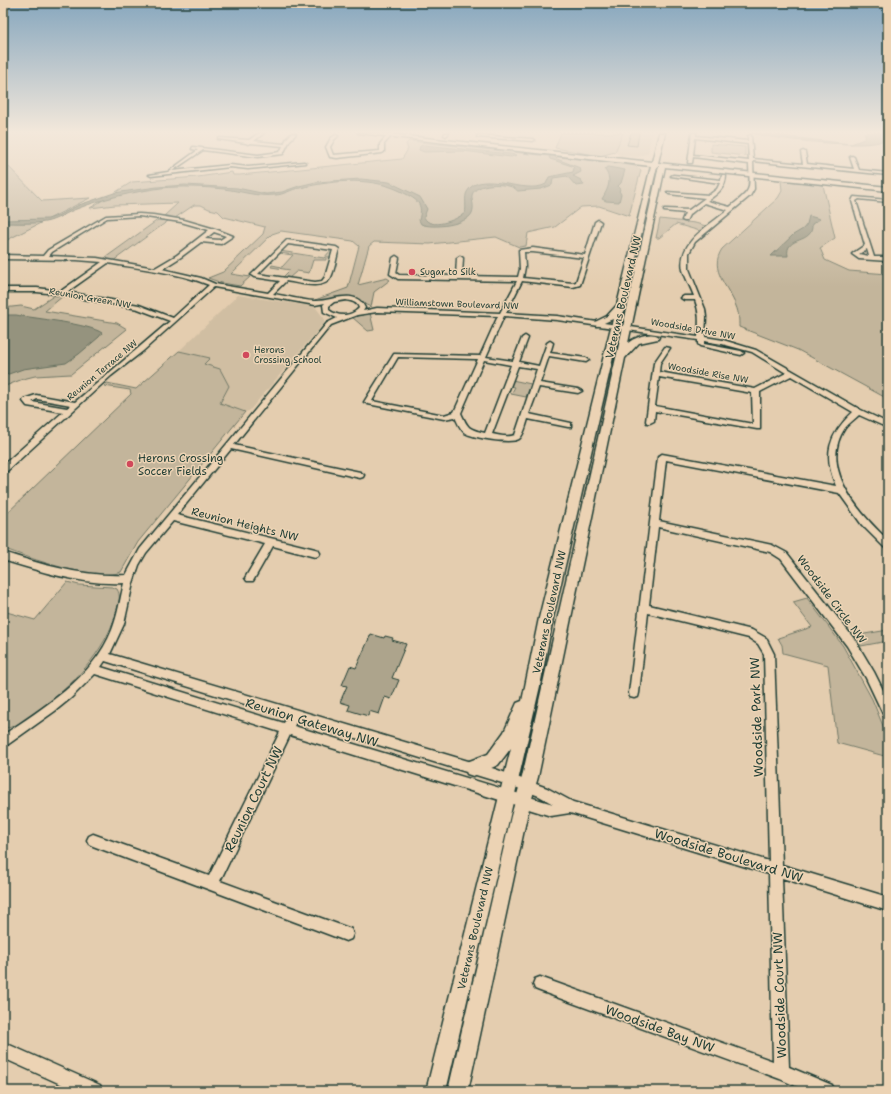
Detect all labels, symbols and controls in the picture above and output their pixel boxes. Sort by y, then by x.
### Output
street label: Veterans Boulevard NW [602,234,645,360]
place label: Sugar to Silk [420,266,476,278]
marker: Sugar to Silk [407,267,417,277]
street label: Reunion Green NW [48,285,132,311]
street label: Williamstown Boulevard NW [395,296,519,312]
street label: Woodside Drive NW [650,316,737,342]
street label: Reunion Terrace NW [64,337,140,403]
place label: Herons Crossing School [254,344,322,366]
marker: Herons Crossing School [241,350,251,360]
street label: Woodside Rise NW [667,360,750,386]
place label: Herons Crossing Soccer Fields [138,451,224,479]
marker: Herons Crossing Soccer Fields [125,459,135,469]
street label: Reunion Heights NW [190,504,300,545]
street label: Veterans Boulevard NW [529,549,570,675]
street label: Woodside Circle NW [793,552,870,647]
street label: Woodside Park NW [746,657,767,777]
street label: Reunion Gateway NW [243,694,380,751]
street label: Reunion Court NW [220,743,287,855]
street label: Woodside Boulevard NW [652,825,805,886]
street label: Veterans Boulevard NW [454,865,497,991]
street label: Woodside Court NW [769,931,790,1059]
street label: Woodside Bay NW [603,1001,717,1056]

